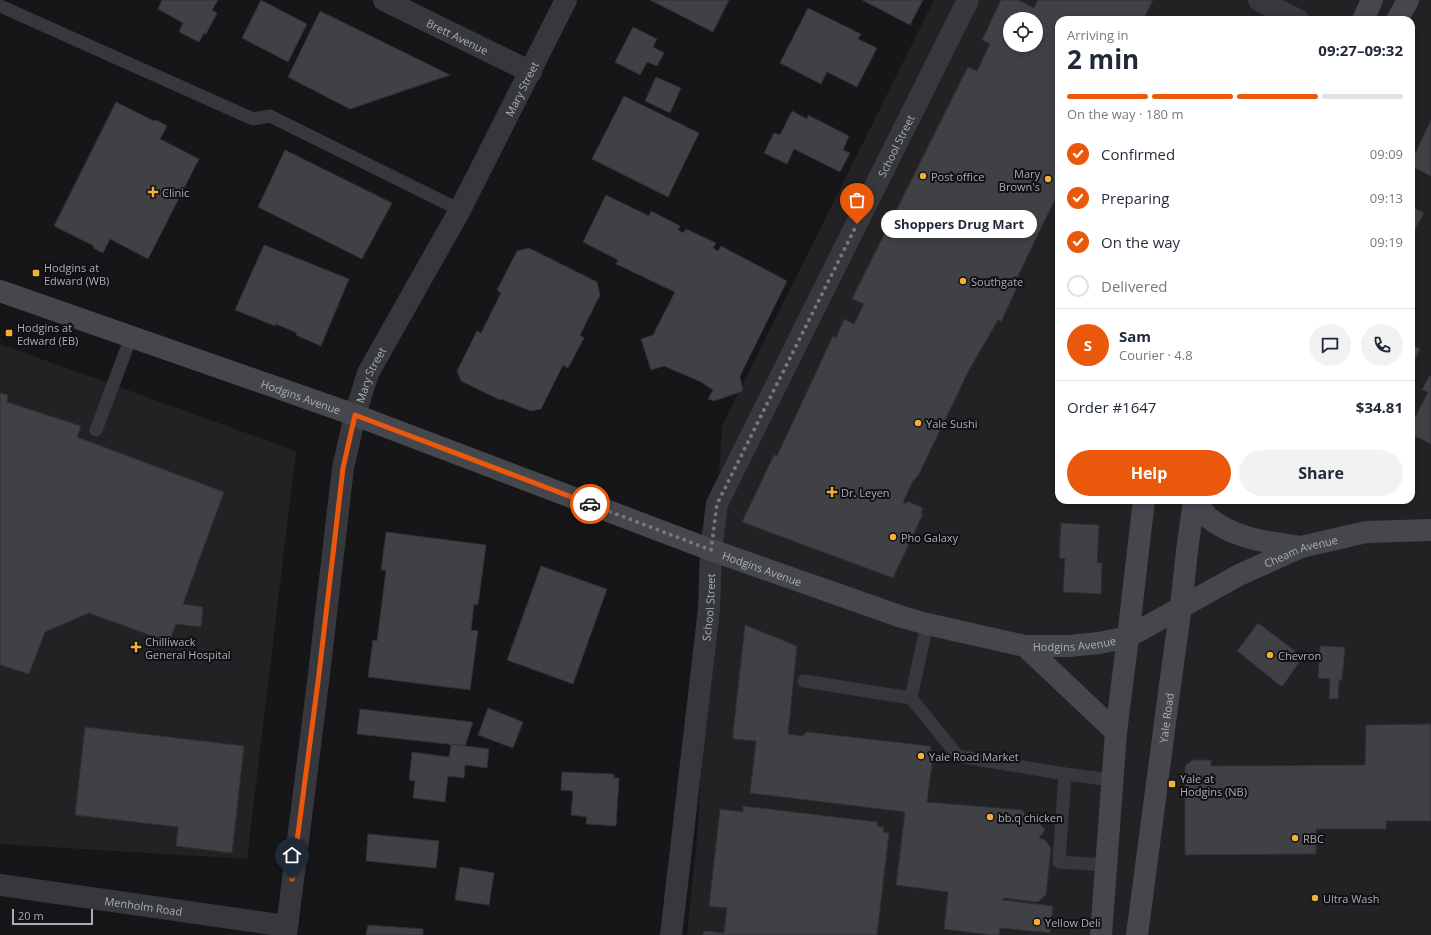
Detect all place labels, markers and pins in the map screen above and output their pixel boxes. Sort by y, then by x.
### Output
place label: Mary Brown's [999,166,1040,194]
place label: Post office [931,169,985,184]
marker: Post office [918,171,928,181]
marker: Mary Brown's [1043,174,1053,184]
pin [840,183,874,224]
place label: Clinic [162,185,189,200]
marker: Clinic [147,186,159,198]
callout: Shoppers Drug Mart [881,210,1037,238]
place label: Hodgins at Edward (WB) [44,260,109,288]
marker: Hodgins at Edward (WB) [31,268,41,278]
place label: Southgate [971,274,1023,289]
marker: Southgate [958,276,968,286]
place label: Hodgins at Edward (EB) [17,320,78,348]
marker: Hodgins at Edward (EB) [4,328,14,338]
place label: Yale Sushi [926,416,978,431]
marker: Yale Sushi [913,418,923,428]
place label: Dr. Leyen [841,485,890,500]
marker: Dr. Leyen [826,486,838,498]
place label: Pho Galaxy [901,530,959,545]
marker: Pho Galaxy [888,532,898,542]
place label: Chilliwack General Hospital [145,634,231,662]
marker: Chilliwack General Hospital [130,641,142,653]
place label: Chevron [1278,648,1321,663]
marker: Chevron [1265,650,1275,660]
place label: Yale Road Market [929,749,1019,764]
marker: Yale Road Market [916,751,926,761]
place label: Yale at Hodgins (NB) [1180,771,1247,799]
marker: Yale at Hodgins (NB) [1167,779,1177,789]
place label: bb.q chicken [998,810,1063,825]
marker: bb.q chicken [985,812,995,822]
place label: RBC [1303,831,1324,846]
marker: RBC [1290,833,1300,843]
pin [275,838,309,879]
place label: Ultra Wash [1323,891,1379,906]
marker: Ultra Wash [1310,893,1320,903]
place label: Yellow Deli [1045,915,1101,930]
marker: Yellow Deli [1032,917,1042,927]

